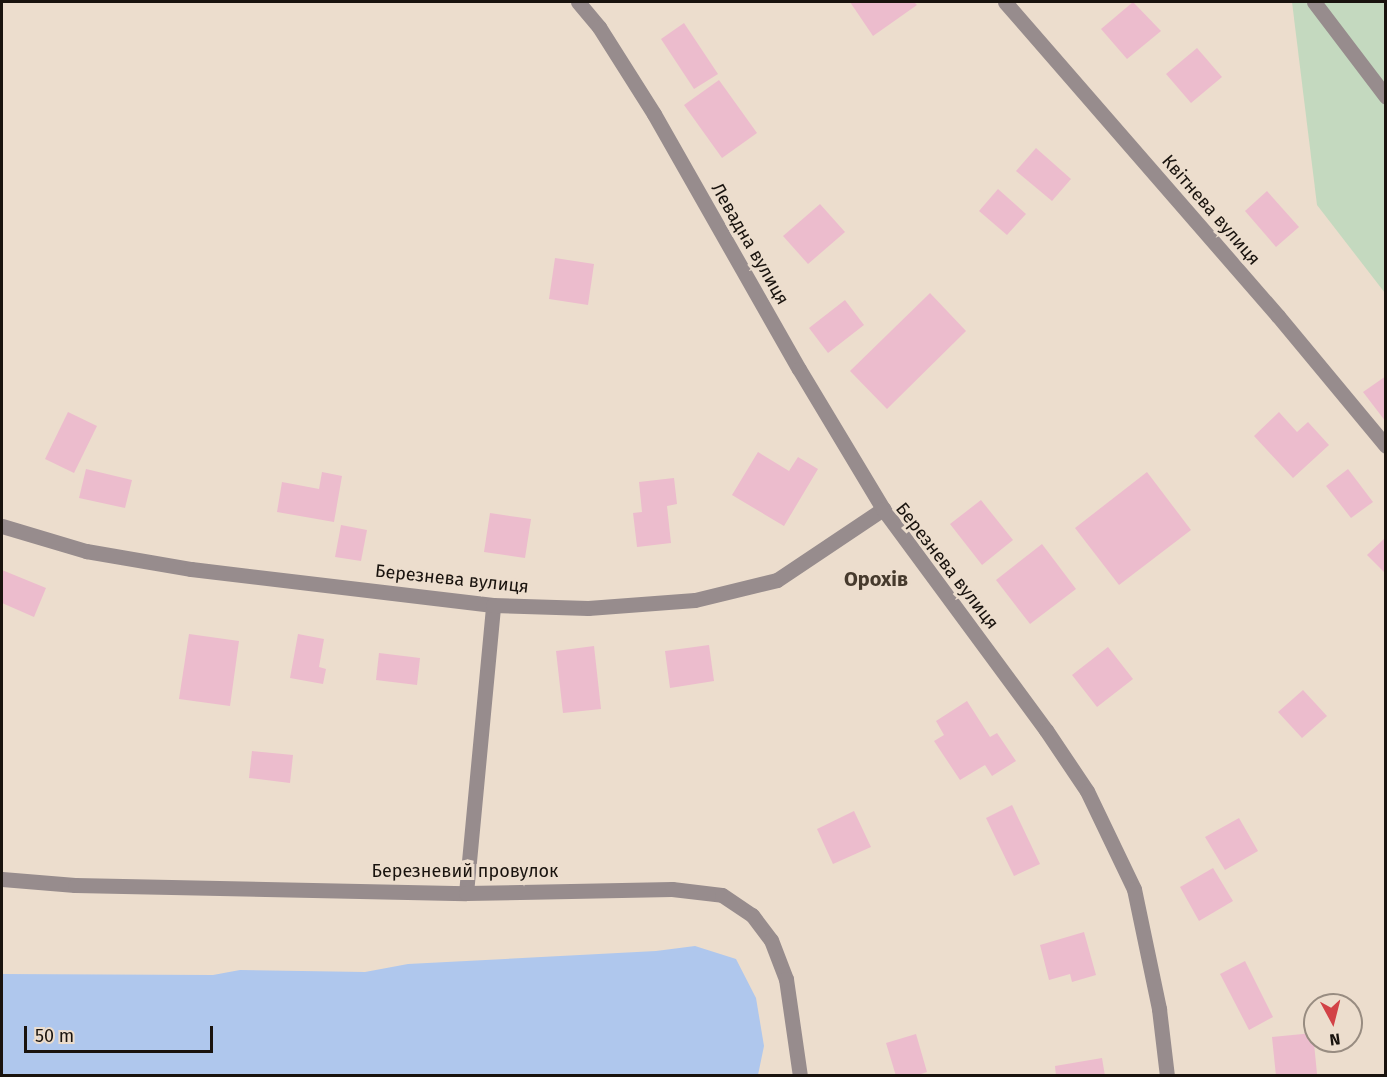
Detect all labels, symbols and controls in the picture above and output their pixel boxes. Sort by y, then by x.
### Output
street label: Квітнева вулиця [1157,150,1265,270]
street label: Левадна вулиця [706,179,794,309]
street label: Березнева вулиця [891,498,1003,634]
street label: Березнева вулиця [374,560,530,598]
district label: Орохів [844,567,908,591]
street label: Березневий провулок [372,860,558,882]
north arrow [1303,993,1363,1053]
scale bar [27,1014,216,1052]
text: 50 m [35,1025,74,1047]
text: N [1329,1029,1341,1049]

